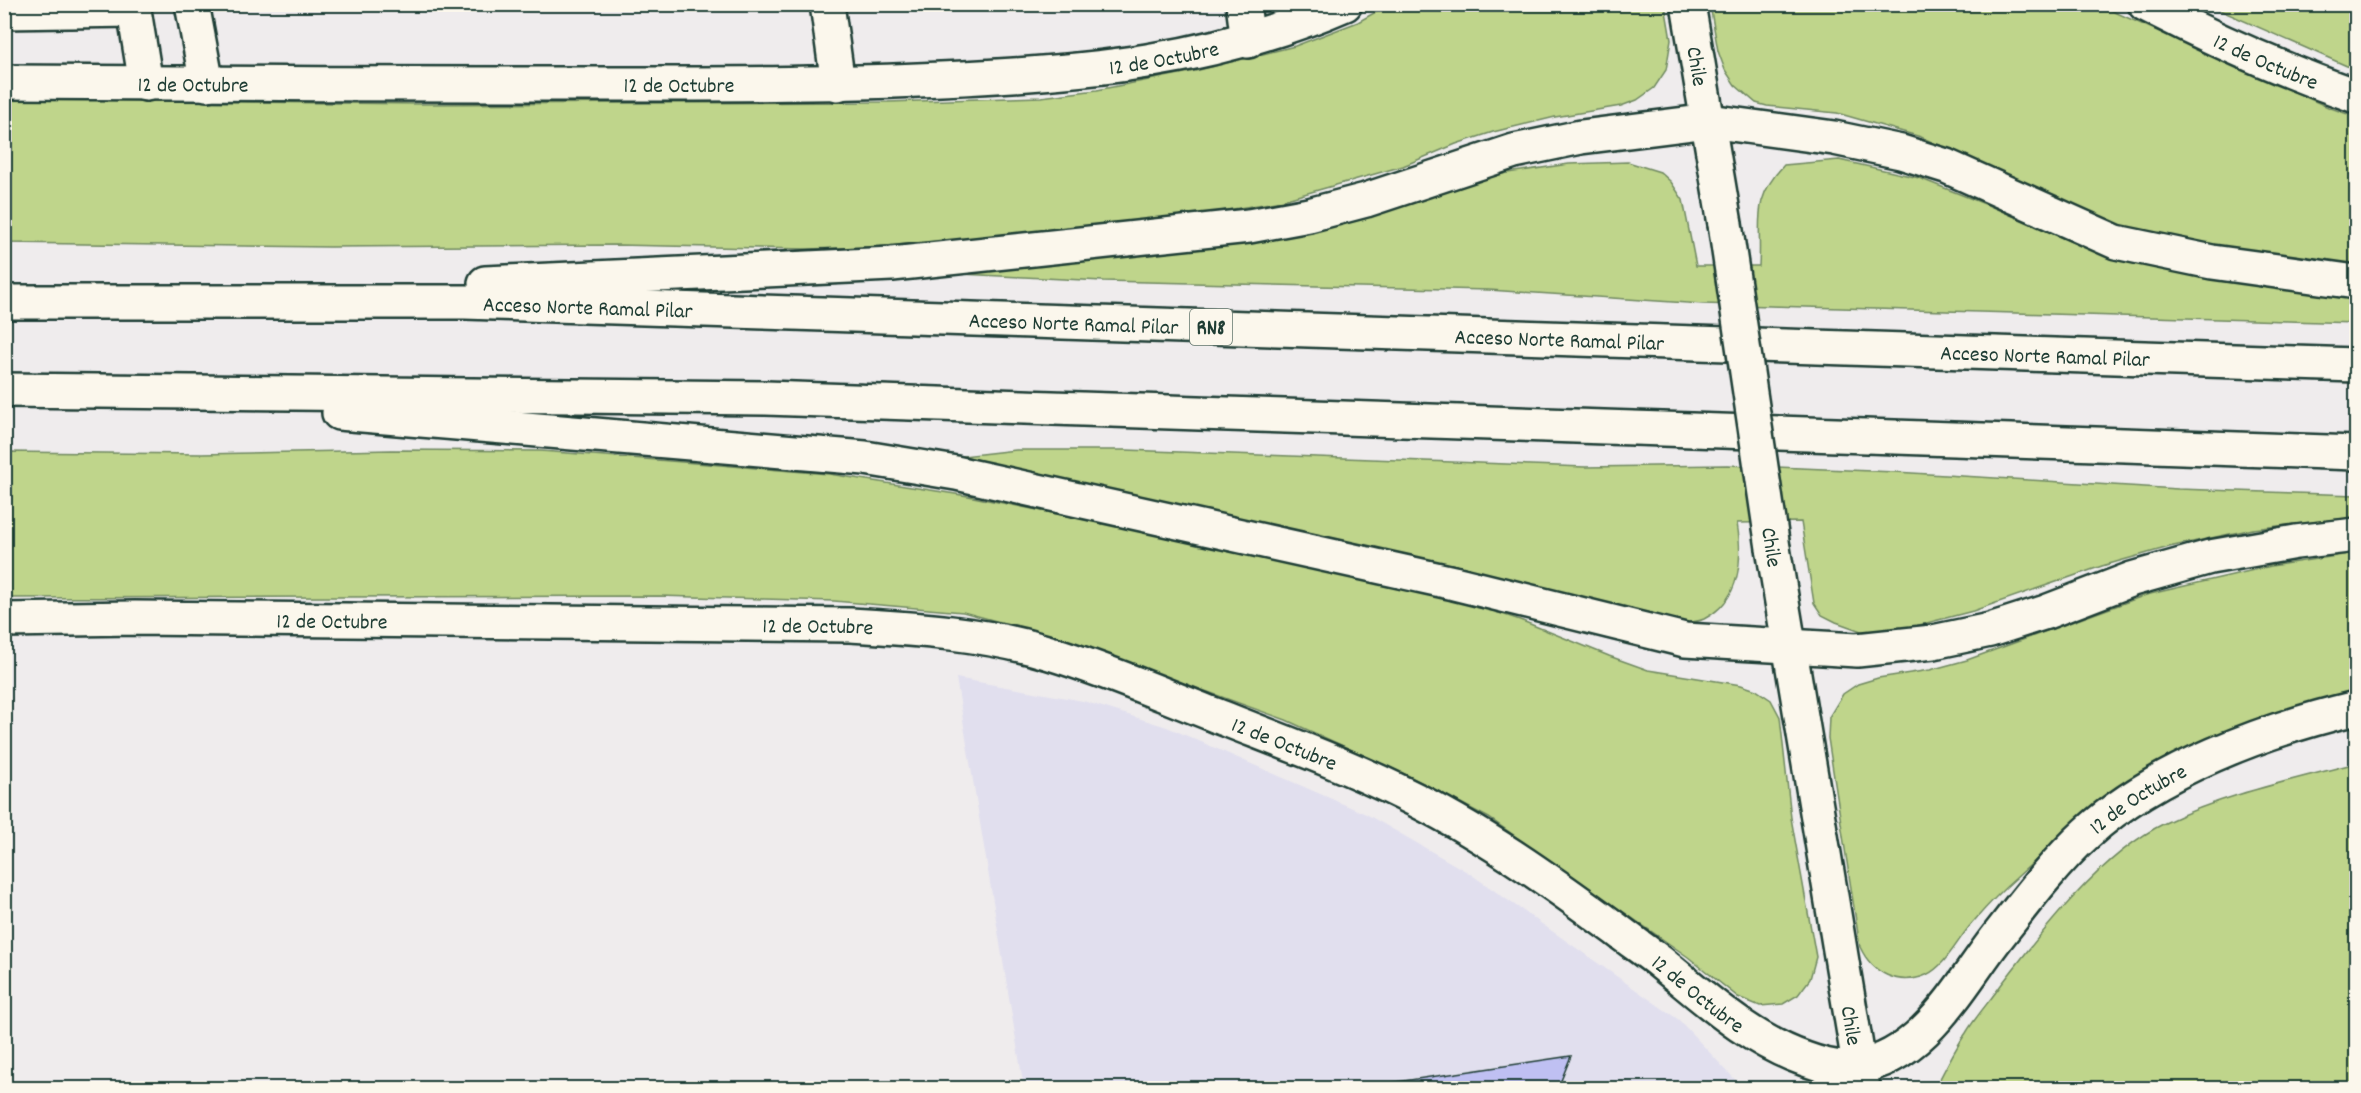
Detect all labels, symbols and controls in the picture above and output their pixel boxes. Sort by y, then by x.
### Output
street label: 12 de Octubre [2207,28,2322,100]
street label: 12 de Octubre [1107,35,1223,85]
street label: Chile [1676,44,1714,89]
street label: 12 de Octubre [137,71,249,103]
street label: 12 de Octubre [623,72,734,103]
street label: Acceso Norte Ramal Pilar [482,291,694,329]
street label: Acceso Norte Ramal Pilar [968,307,1180,345]
road number: RN8 [1190,309,1232,345]
street label: Acceso Norte Ramal Pilar [1454,323,1665,361]
street label: Acceso Norte Ramal Pilar [1940,339,2151,377]
street label: Chile [1751,525,1788,570]
street label: 12 de Octubre [276,607,388,639]
street label: 12 de Octubre [762,612,874,645]
street label: 12 de Octubre [1226,711,1341,781]
street label: 12 de Octubre [2084,758,2193,843]
street label: 12 de Octubre [1644,949,1749,1043]
street label: Chile [1831,1004,1868,1048]

